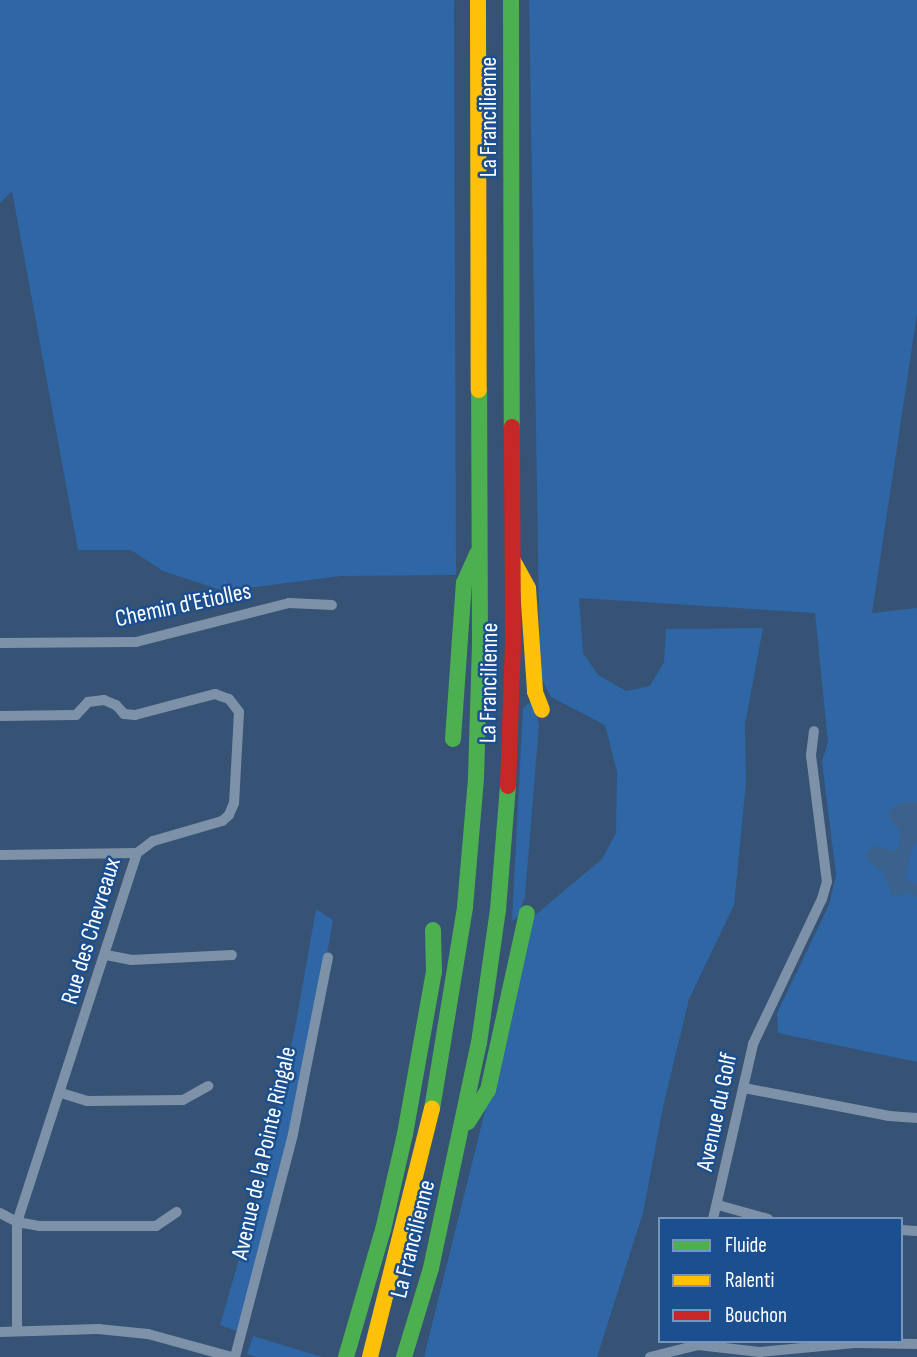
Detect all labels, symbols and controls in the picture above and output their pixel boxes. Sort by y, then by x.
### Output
street label: La Francilienne [475,57,503,177]
street label: Chemin d'Etiolles [112,577,254,633]
street label: La Francilienne [474,623,504,743]
street label: Rue des Chevreaux [55,854,127,1008]
street label: Avenue de la Pointe Ringale [226,1044,302,1262]
street label: Avenue du Golf [690,1050,744,1174]
street label: La Francilienne [384,1177,442,1301]
legend [658,1217,903,1343]
text: Fluide [725,1233,767,1258]
text: Ralenti [725,1268,774,1293]
text: Bouchon [725,1303,787,1328]

